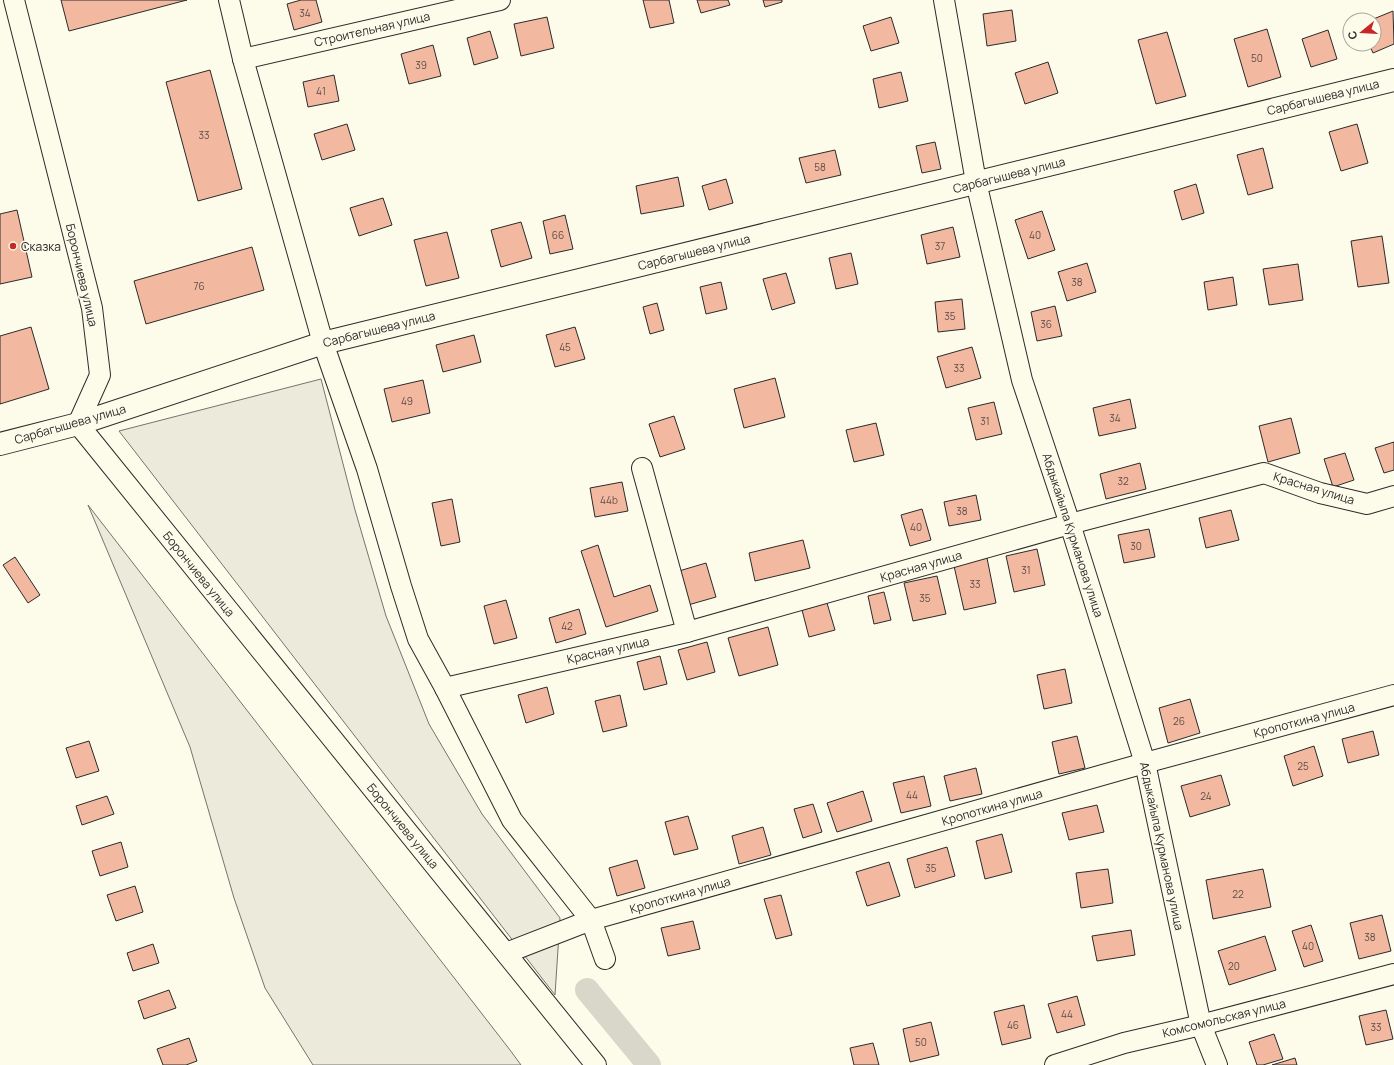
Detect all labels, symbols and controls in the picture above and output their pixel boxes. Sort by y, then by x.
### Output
house number: 34 [299,6,311,20]
street label: Строительная улица [312,7,432,51]
north arrow [1342,12,1382,52]
text: С [1344,29,1360,41]
house number: 50 [1251,51,1263,65]
house number: 39 [415,58,427,72]
street label: Сарбагышева улица [1265,75,1381,119]
house number: 41 [316,84,326,98]
house number: 33 [198,128,210,142]
street label: Сарбагышева улица [951,153,1067,197]
house number: 58 [814,160,826,174]
street label: Борончиева улица [62,222,102,328]
house number: 66 [552,228,564,242]
house number: 40 [1029,228,1041,242]
street label: Сарбагышева улица [636,230,752,274]
place label: Сказка [21,238,61,255]
house number: 37 [935,239,945,253]
marker: Сказка [8,241,18,251]
house number: 38 [1071,275,1083,289]
house number: 76 [193,279,205,293]
street label: Сарбагышева улица [321,307,437,351]
house number: 35 [944,309,956,323]
house number: 36 [1040,317,1052,331]
house number: 45 [559,340,571,354]
house number: 33 [953,361,965,375]
house number: 49 [401,394,413,408]
street label: Сарбагышева улица [12,400,128,448]
house number: 34 [1109,411,1121,425]
house number: 31 [980,414,990,428]
street label: Абдыкайыпа Курманова улица [1038,451,1108,619]
street label: Красная улица [1271,468,1357,508]
house number: 32 [1117,474,1129,488]
house number: 44b [600,493,618,507]
house number: 38 [956,504,968,518]
house number: 40 [910,520,922,534]
street label: Борончиева улица [159,528,239,620]
house number: 30 [1130,539,1142,553]
street label: Красная улица [878,546,964,586]
house number: 31 [1021,563,1031,577]
house number: 33 [969,577,981,591]
house number: 35 [919,591,931,605]
house number: 42 [561,619,573,633]
street label: Красная улица [565,632,651,668]
street label: Кропоткина улица [1252,698,1356,742]
house number: 26 [1173,714,1185,728]
house number: 25 [1297,759,1309,773]
street label: Абдыкайыпа Курманова улица [1136,760,1188,932]
street label: Борончиева улица [363,780,443,872]
street label: Кропоткина улица [940,784,1044,830]
house number: 44 [906,788,918,802]
house number: 24 [1200,789,1212,803]
house number: 35 [925,861,937,875]
street label: Кропоткина улица [628,872,732,918]
house number: 22 [1232,887,1244,901]
house number: 38 [1364,930,1376,944]
house number: 40 [1302,939,1314,953]
house number: 20 [1228,959,1240,973]
street label: Комсомольская улица [1161,994,1287,1042]
house number: 44 [1061,1007,1073,1021]
house number: 46 [1007,1018,1019,1032]
house number: 33 [1370,1020,1382,1034]
house number: 50 [915,1035,927,1049]

